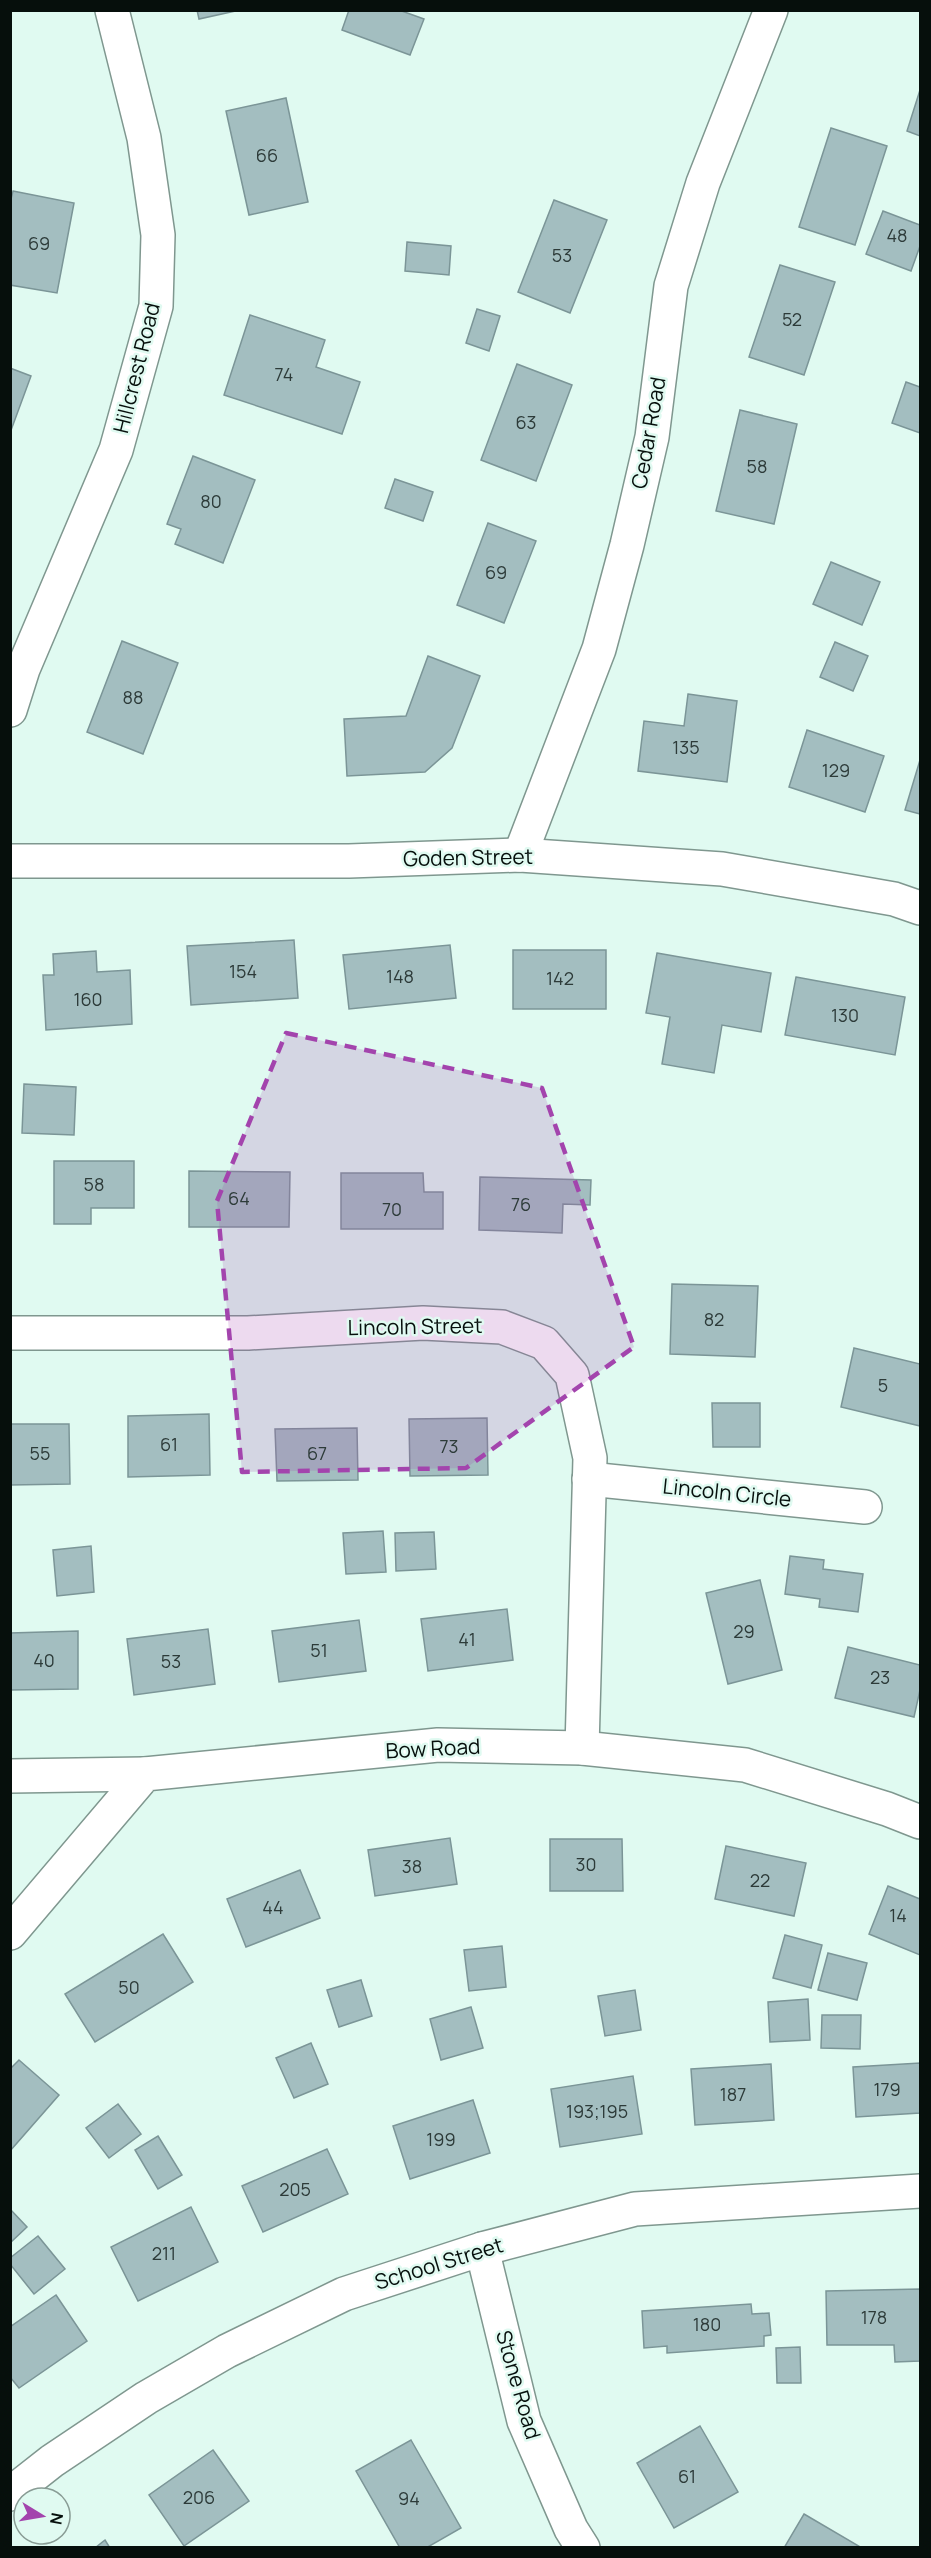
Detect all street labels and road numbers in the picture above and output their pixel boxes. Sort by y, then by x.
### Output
street label: Hillcrest Road [106,299,166,436]
street label: Cedar Road [624,375,672,491]
street label: Goden Street [403,842,533,872]
street label: Lincoln Street [347,1311,483,1341]
street label: Lincoln Circle [661,1471,793,1513]
street label: Bow Road [385,1732,481,1764]
street label: School Street [371,2230,506,2296]
street label: Stone Road [490,2327,548,2442]

